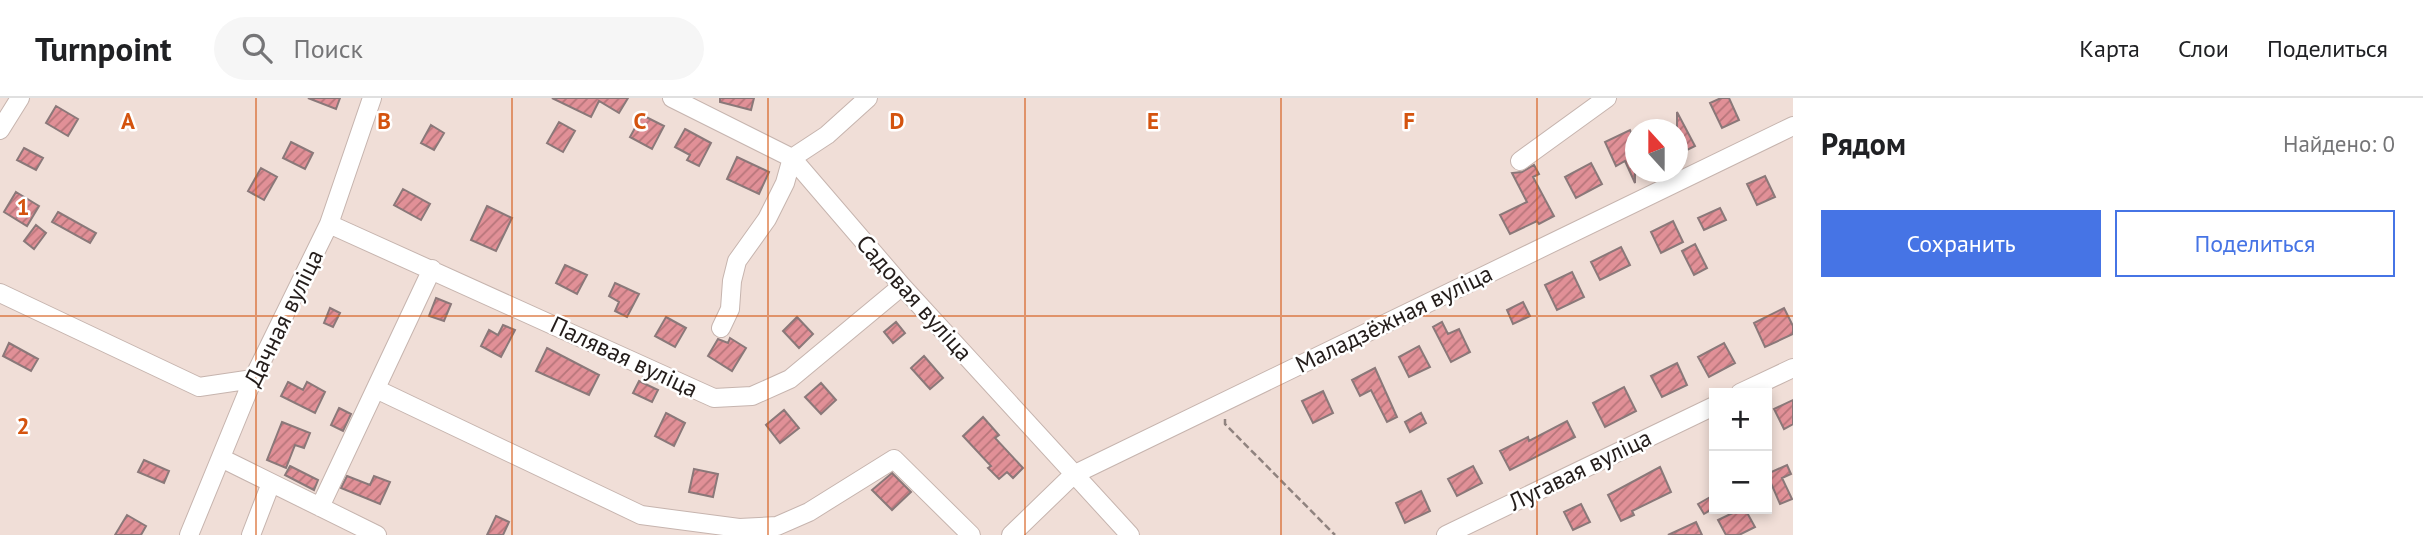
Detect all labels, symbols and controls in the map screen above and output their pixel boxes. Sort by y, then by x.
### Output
search box [214,17,704,80]
text: Turnpoint [35,27,172,70]
icon: search [238,29,276,67]
text: Поиск [294,32,363,65]
text: Карта [2079,33,2140,64]
text: Слои [2178,33,2229,64]
text: Поделиться [2267,33,2388,64]
text: A [121,106,135,135]
text: B [377,106,391,135]
text: C [634,106,647,135]
text: D [890,106,904,135]
text: E [1147,106,1159,135]
text: F [1403,106,1415,135]
north arrow [1625,119,1688,182]
text: Рядом [1821,124,1906,163]
text: Найдено: 0 [2283,129,2395,158]
text: 1 [16,192,30,221]
button: Сохранить [1821,210,2101,277]
button: Поделиться [2115,210,2395,277]
street label: Садовая вуліца [849,228,979,367]
street label: Дачная вуліца [237,244,330,391]
street label: Маладзёжная вуліца [1290,257,1497,380]
street label: Палявая вуліца [545,309,703,404]
map controls [1709,388,1772,514]
button: + [1709,388,1772,451]
text: 2 [16,411,30,440]
street label: Лугавая вуліца [1502,422,1656,518]
button: − [1709,451,1772,514]

